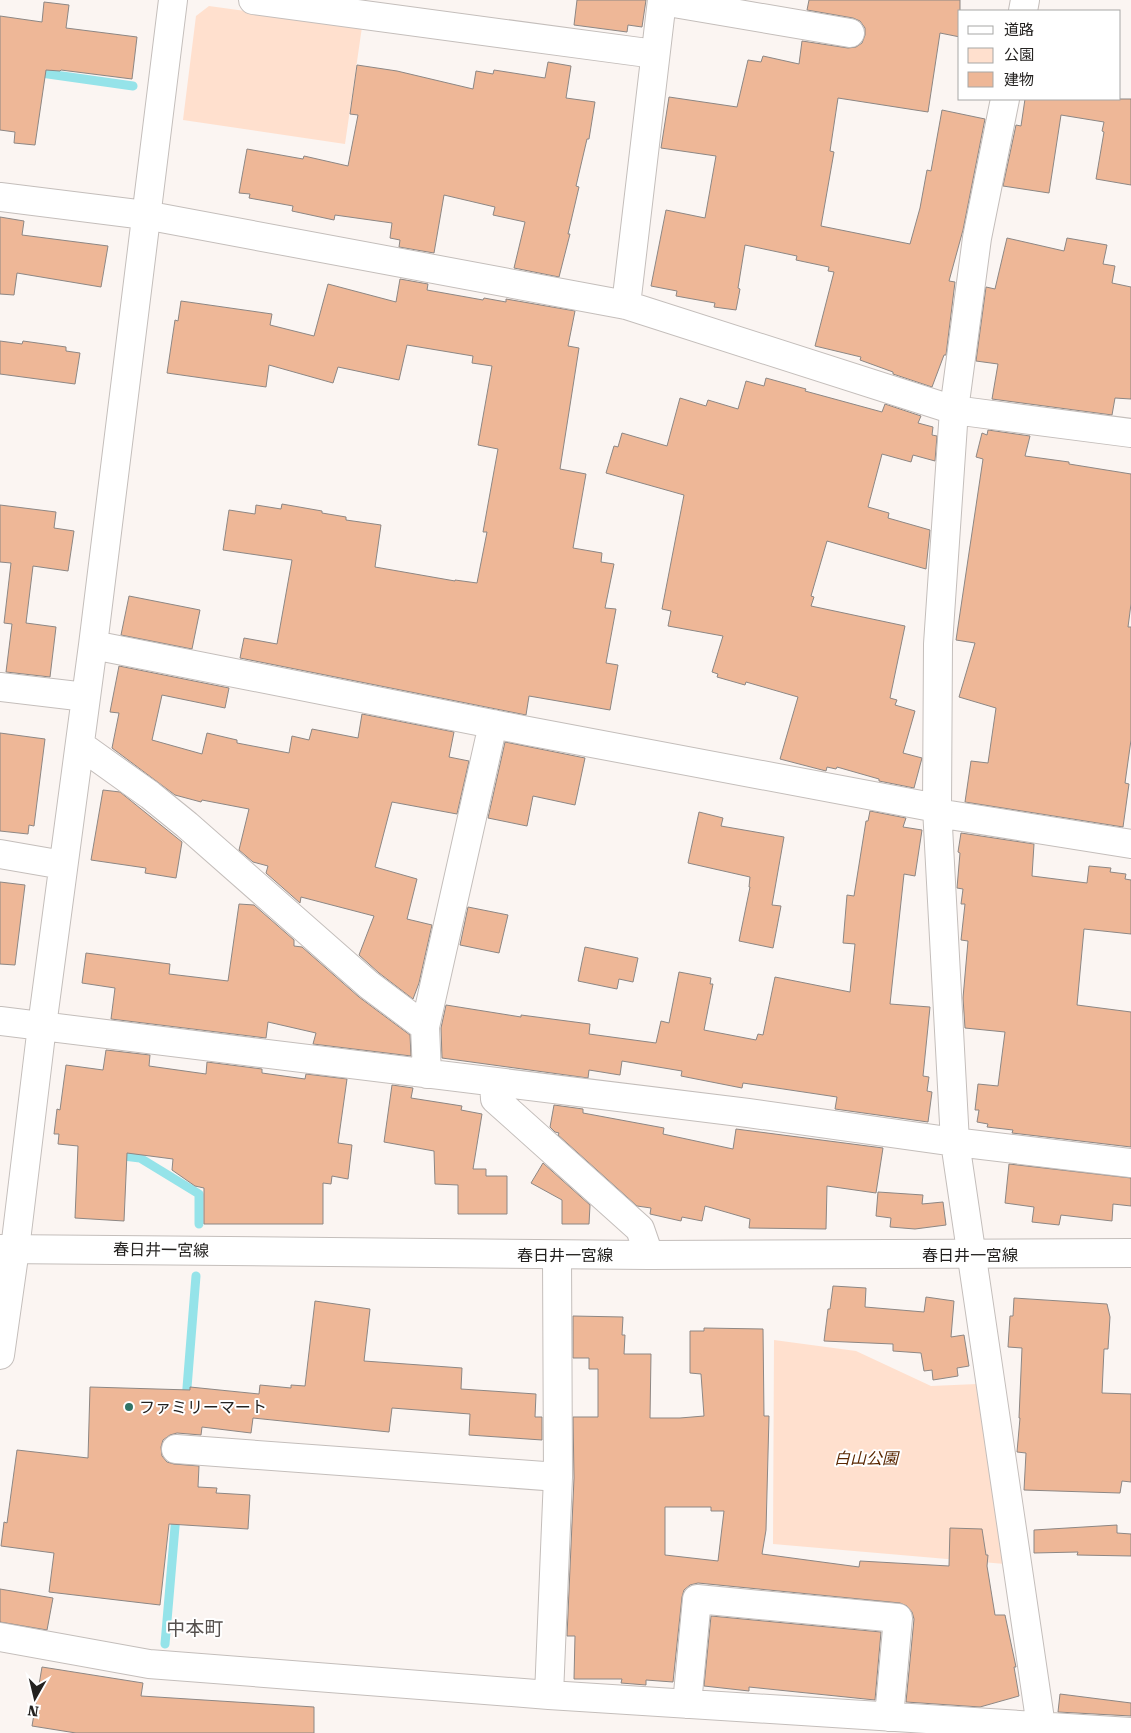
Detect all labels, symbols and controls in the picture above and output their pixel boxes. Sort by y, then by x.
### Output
legend [958,10,1121,100]
text: 道路 [1004,21,1034,39]
text: 公園 [1004,46,1034,64]
text: 建物 [1004,71,1034,89]
street label: 春日井一宮線 [113,1240,209,1260]
street label: 春日井一宮線 [517,1246,613,1265]
street label: 春日井一宮線 [922,1246,1018,1265]
place label: ファミリーマート [139,1398,267,1417]
marker: ファミリーマート [123,1401,135,1413]
park label: 白山公園 [834,1449,900,1468]
district label: 中本町 [166,1617,224,1640]
north arrow [10,1673,60,1723]
text: N [27,1702,40,1720]

